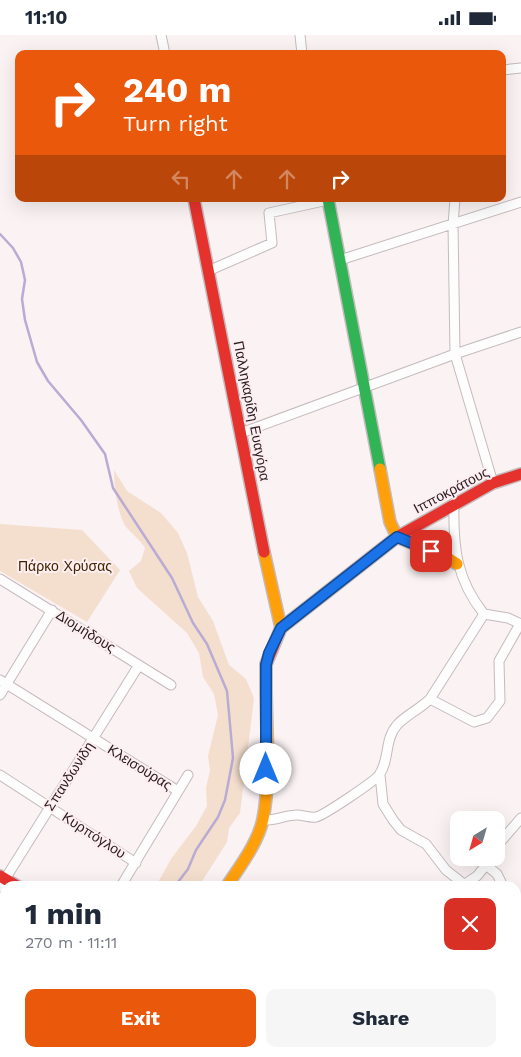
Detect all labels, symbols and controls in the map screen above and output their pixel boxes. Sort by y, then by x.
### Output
text: 11:10 [25,6,68,29]
text: 240 m [123,69,232,111]
icon: right [40,70,105,135]
text: Turn right [123,111,228,136]
icon: left [167,165,195,193]
icon: ahead [220,165,248,193]
icon: ahead [273,165,301,193]
icon: right [326,165,354,193]
street label: Παλληκαρίδη Ευαγόρα [231,340,273,482]
street label: Ιπποκράτους [411,463,492,517]
pin [410,530,452,572]
icon: arrive [417,537,445,565]
park label: Πάρκο Χρύσας [18,558,112,574]
street label: Διομήδους [53,607,119,656]
street label: Σπανδωνίδη [41,739,97,813]
street label: Κλεισούρας [105,741,175,793]
position arrow [239,742,291,794]
street label: Κυρπόγλου [59,809,129,861]
north arrow [450,811,505,866]
map controls [450,811,505,866]
text: 1 min [25,896,102,931]
button: close [444,898,496,950]
text: 270 m · 11:11 [25,933,117,952]
button: Exit [25,989,256,1047]
button: Share [266,989,496,1047]

